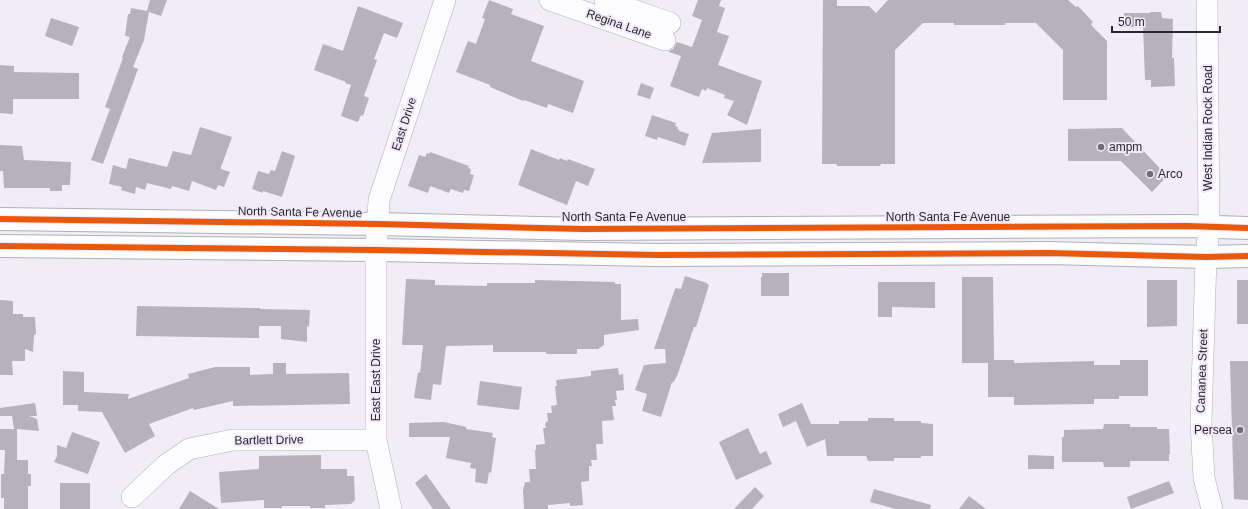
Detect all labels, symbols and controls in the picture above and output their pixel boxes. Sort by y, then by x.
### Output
street label: Regina Lane [585,6,654,42]
scale bar [1112,8,1220,34]
text: 50 m [1118,15,1145,29]
street label: West Indian Rock Road [1201,65,1215,191]
street label: East Drive [389,95,419,152]
place label: ampm [1109,140,1142,154]
marker: ampm [1096,142,1106,152]
place label: Arco [1158,167,1183,181]
marker: Arco [1145,169,1155,179]
street label: North Santa Fe Avenue [238,204,363,220]
street label: North Santa Fe Avenue [562,210,687,224]
street label: North Santa Fe Avenue [886,210,1011,224]
street label: Cananea Street [1194,328,1210,413]
street label: East East Drive [369,338,383,421]
place label: Persea [1194,423,1232,437]
marker: Persea [1235,425,1245,435]
street label: Bartlett Drive [234,432,304,448]

